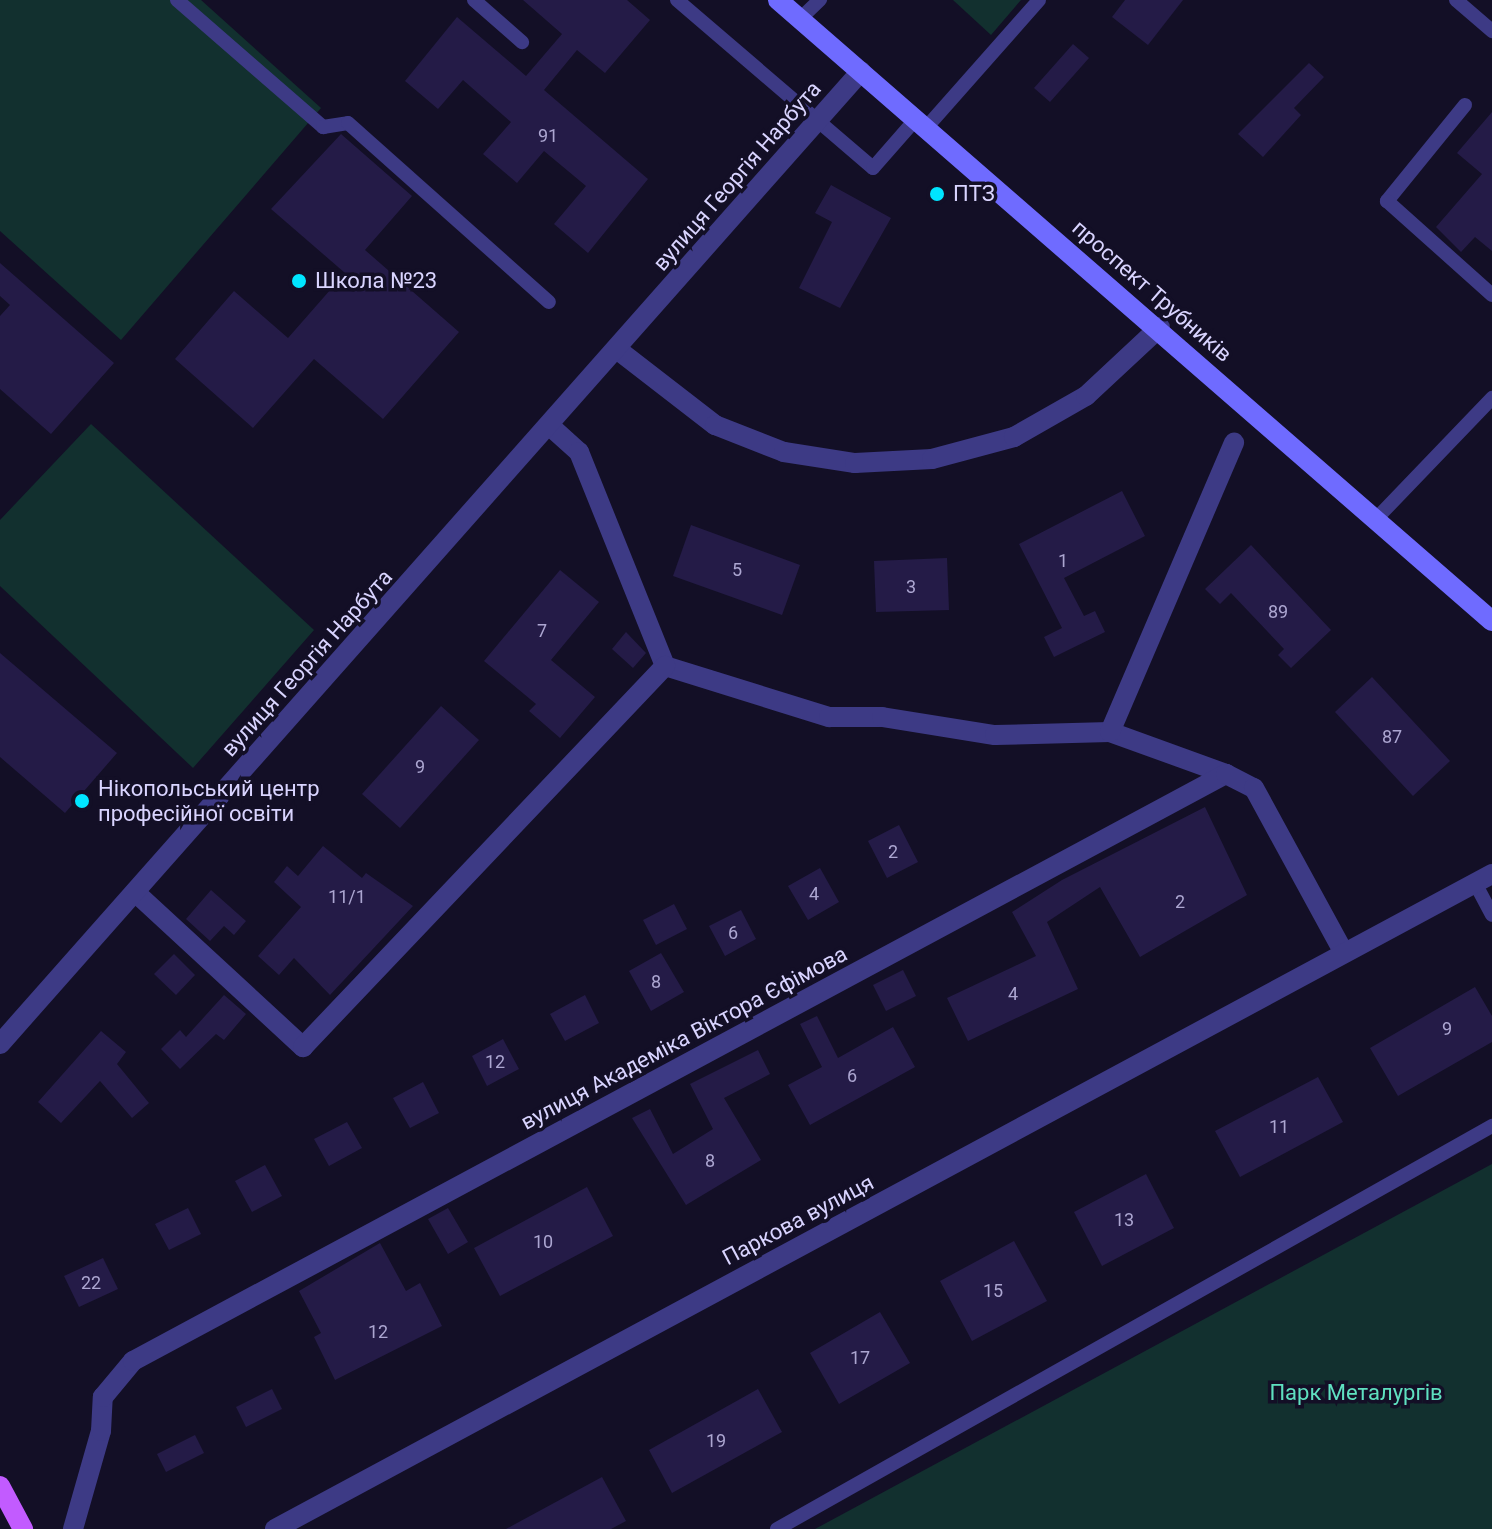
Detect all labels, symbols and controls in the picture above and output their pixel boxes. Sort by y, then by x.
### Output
street label: вулиця Георгія Нарбута [648,76,826,276]
house number: 91 [538,125,558,147]
place label: ПТЗ [953,181,995,207]
marker: ПТЗ [928,185,946,203]
street label: проспект Трубників [1067,214,1237,368]
place label: Школа №23 [315,268,437,294]
marker: Школа №23 [290,272,308,290]
house number: 1 [1058,550,1068,572]
house number: 5 [732,559,742,581]
street label: вулиця Георгія Нарбута [216,564,398,762]
house number: 3 [906,576,916,598]
house number: 89 [1268,601,1288,623]
house number: 7 [537,620,547,642]
house number: 87 [1382,726,1402,748]
house number: 9 [415,756,425,778]
place label: Нікопольський центр професійної освіти [98,775,320,826]
marker: Нікопольський центр професійної освіти [73,792,91,810]
house number: 2 [888,841,898,863]
house number: 4 [809,883,819,905]
house number: 11/1 [328,886,366,908]
house number: 2 [1175,891,1185,913]
house number: 6 [728,922,738,944]
street label: вулиця Академіка Віктора Єфімова [516,941,852,1135]
house number: 8 [651,971,661,993]
house number: 4 [1008,983,1018,1005]
house number: 9 [1442,1018,1452,1040]
house number: 12 [485,1051,505,1073]
house number: 6 [847,1065,857,1087]
house number: 11 [1269,1116,1289,1138]
house number: 8 [705,1150,715,1172]
street label: Паркова вулиця [718,1169,878,1271]
house number: 13 [1114,1209,1134,1231]
house number: 10 [533,1231,553,1253]
house number: 22 [81,1272,101,1294]
house number: 15 [983,1280,1003,1302]
house number: 12 [368,1321,388,1343]
house number: 17 [850,1347,870,1369]
park label: Парк Металургів [1269,1380,1443,1406]
house number: 19 [706,1430,726,1452]

